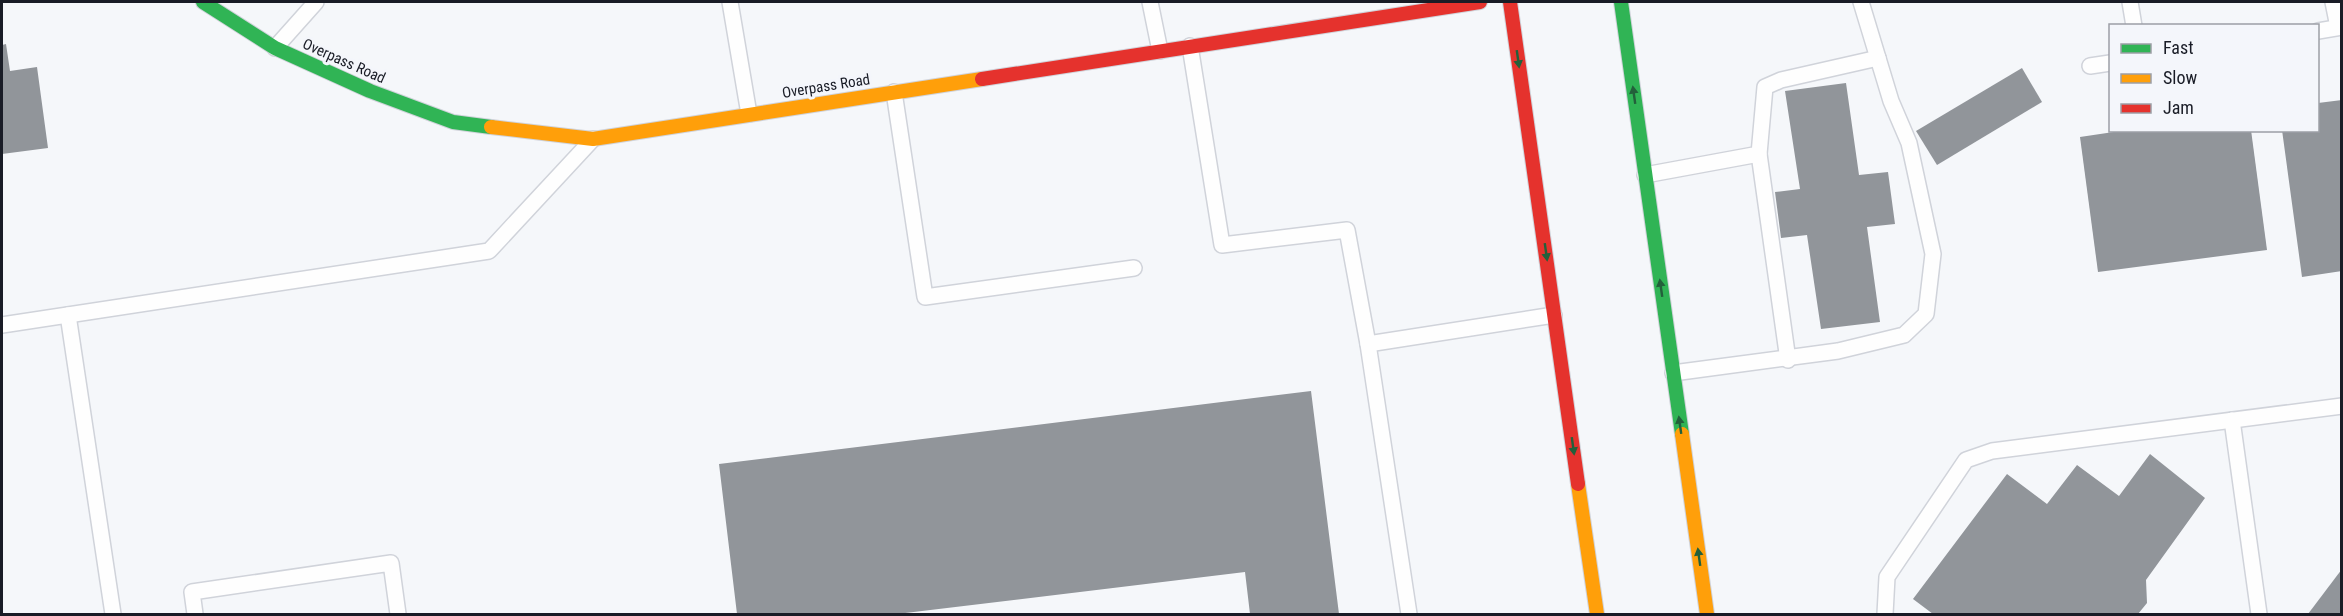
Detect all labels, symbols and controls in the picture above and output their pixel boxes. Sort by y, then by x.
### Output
legend [2109,24,2319,132]
street label: Overpass Road [300,35,388,87]
text: Fast [2163,37,2194,58]
one-way arrow [1514,50,1523,69]
text: Slow [2163,67,2198,88]
street label: Overpass Road [781,70,871,102]
one-way arrow [1629,85,1639,104]
text: Jam [2163,97,2194,118]
one-way arrow [1541,243,1550,262]
one-way arrow [1657,278,1666,297]
one-way arrow [1676,416,1685,435]
one-way arrow [1569,436,1578,455]
one-way arrow [1694,547,1703,566]

